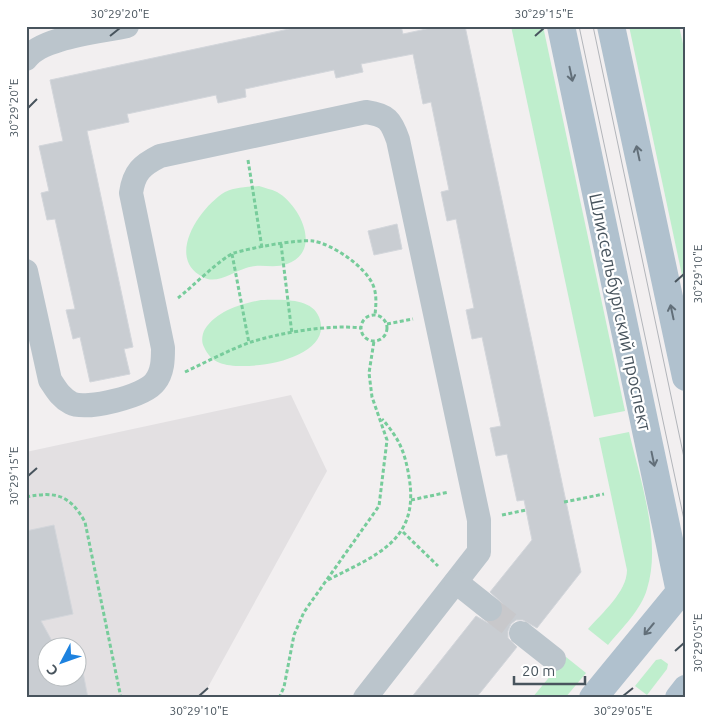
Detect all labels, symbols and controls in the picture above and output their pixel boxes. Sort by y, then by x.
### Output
text: 30°29'20"E [91,7,150,20]
text: 30°29'15"E [515,7,574,20]
one-way arrow [567,65,576,81]
text: 30°29'20"E [7,78,20,137]
one-way arrow [633,146,642,162]
street label: Шлиссельбургский проспект [586,191,656,433]
text: 30°29'10"E [691,244,704,303]
one-way arrow [667,305,676,321]
text: 30°29'15"E [7,446,20,505]
one-way arrow [648,451,658,467]
text: 30°29'05"E [691,613,704,672]
one-way arrow [644,622,655,635]
north arrow [38,636,88,686]
scale bar [514,654,586,686]
text: С [43,662,61,679]
text: 20 m [522,662,555,679]
text: 30°29'10"E [170,704,229,717]
text: 30°29'05"E [594,704,653,717]

